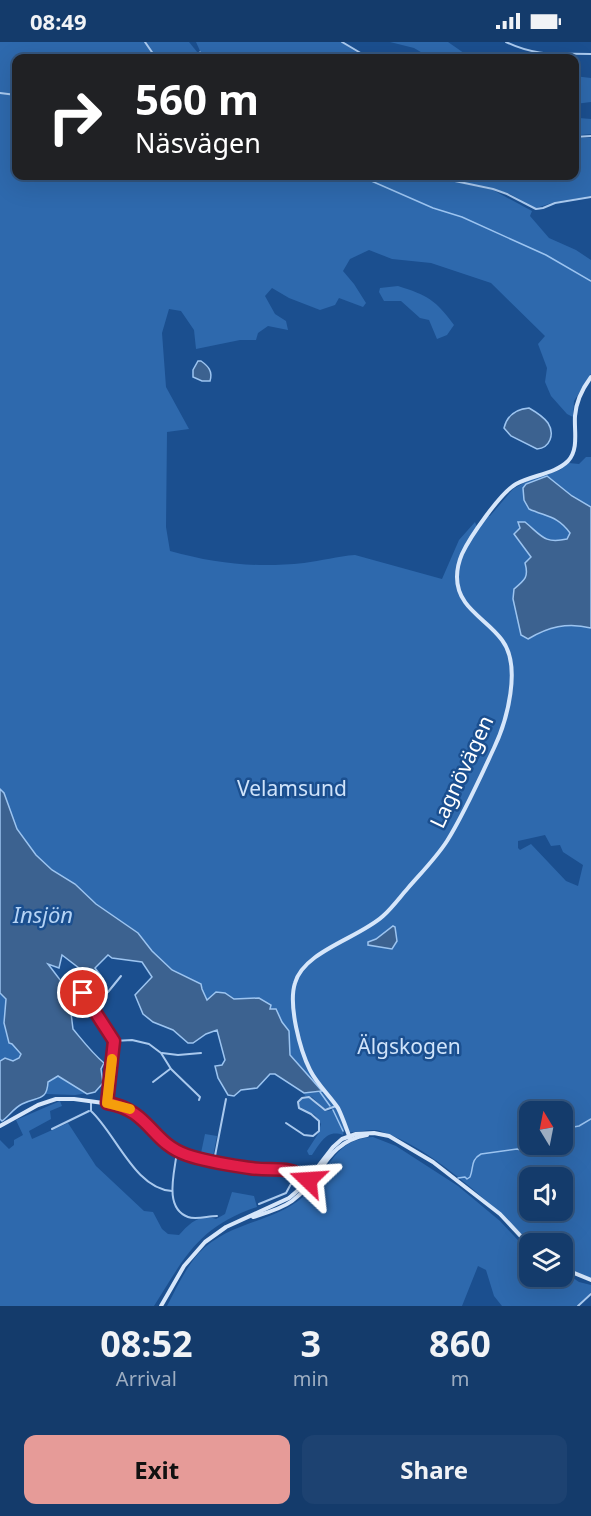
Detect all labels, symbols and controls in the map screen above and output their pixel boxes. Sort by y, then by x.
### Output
text: 08:49 [30,6,87,36]
text: 560 m [135,70,259,127]
icon: right [36,78,114,156]
text: Näsvägen [135,124,261,161]
street label: Lagnövägen [423,711,499,832]
park label: Velamsund [237,774,347,802]
water label: Insjön [12,899,73,929]
pin [57,967,108,1018]
icon: arrive [66,976,99,1009]
park label: Älgskogen [357,1032,461,1060]
north arrow [519,1101,573,1155]
map controls [519,1101,573,1287]
position arrow [276,1148,340,1212]
button: sound [519,1167,573,1221]
button: layers [519,1233,573,1287]
text: 08:52 [100,1319,193,1368]
text: 3 [301,1319,321,1368]
text: 860 [429,1319,491,1368]
text: Arrival [116,1365,177,1392]
text: min [293,1365,329,1392]
text: m [451,1365,469,1392]
button: Exit [24,1435,290,1504]
button: Share [302,1435,567,1504]

